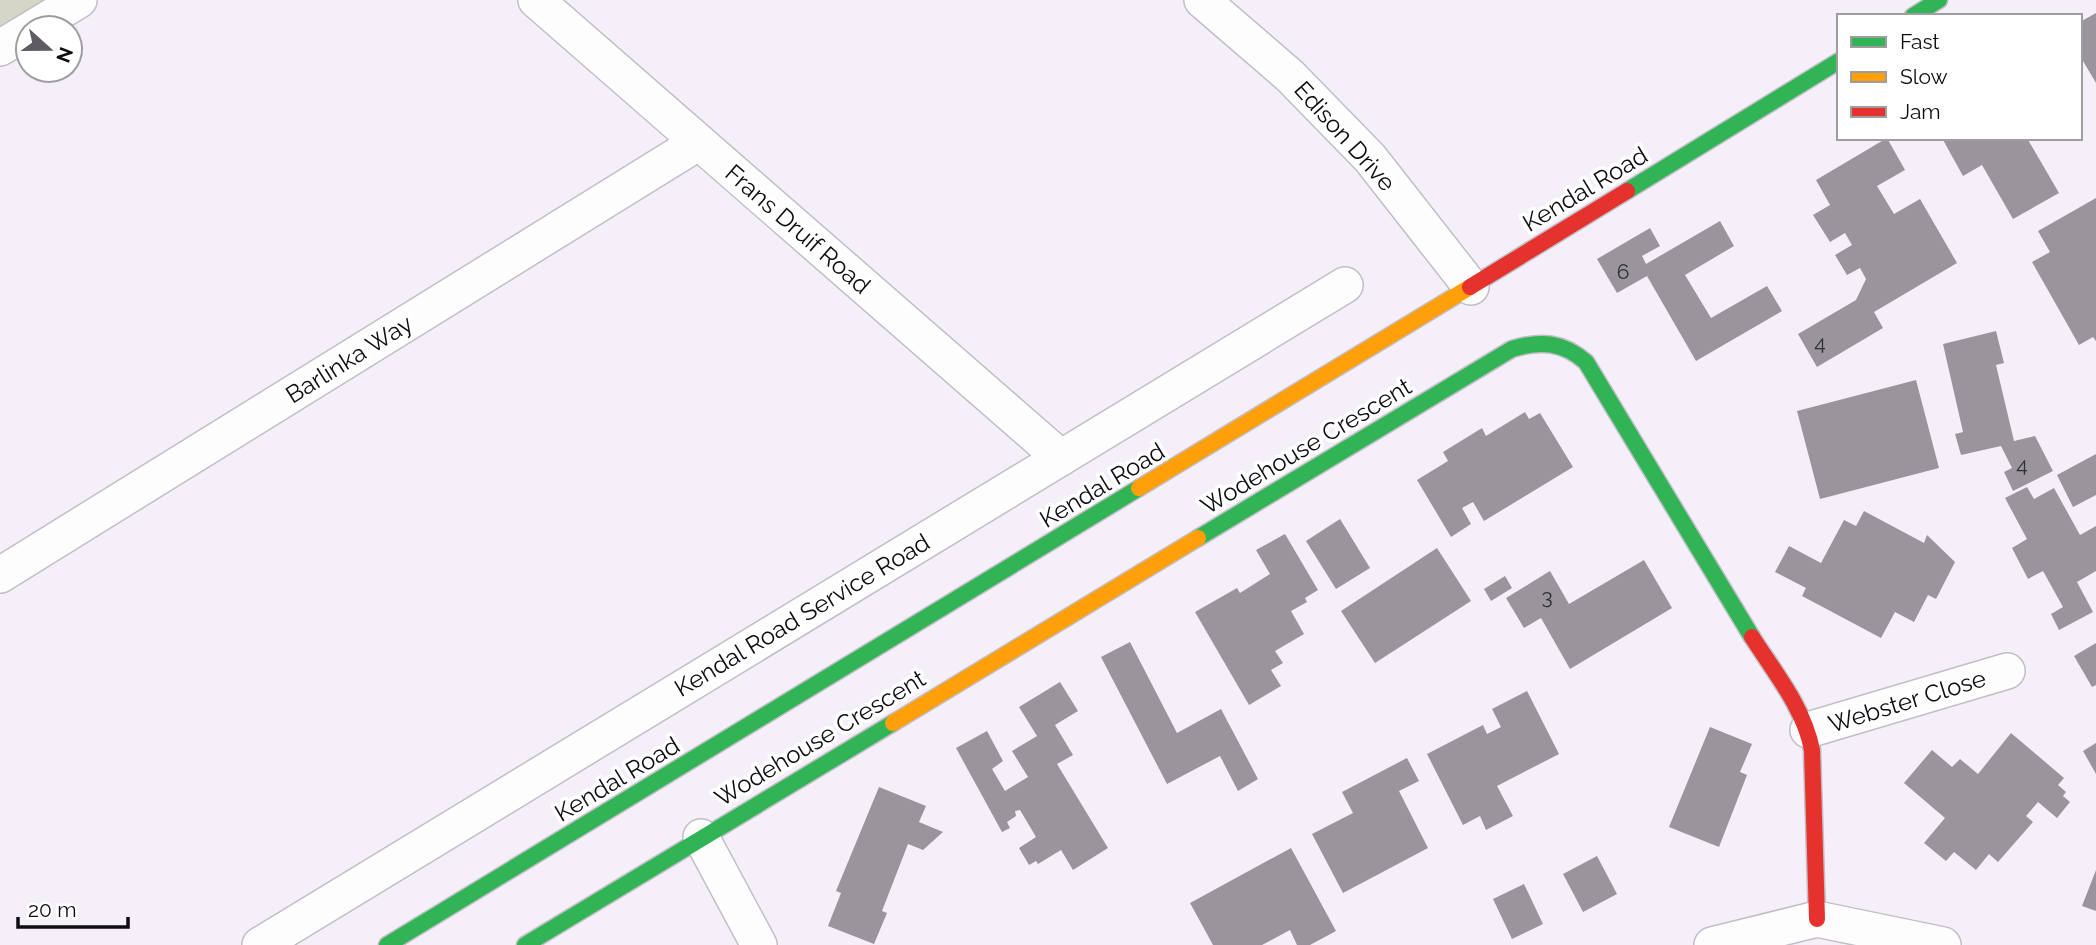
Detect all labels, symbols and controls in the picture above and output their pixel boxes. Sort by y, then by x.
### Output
north arrow [14,14,84,84]
legend [1837,14,2082,140]
text: Fast [1900,29,1940,54]
text: N [52,44,78,66]
text: Slow [1900,64,1948,89]
street label: Edison Drive [1288,75,1402,197]
text: Jam [1900,99,1941,124]
street label: Kendal Road [1517,140,1653,238]
street label: Frans Druif Road [720,158,876,300]
house number: 6 [1617,259,1629,284]
street label: Barlinka Way [280,309,418,409]
house number: 4 [1814,330,1826,355]
street label: Wodehouse Crescent [1196,372,1416,520]
street label: Kendal Road [1034,436,1170,534]
house number: 4 [2016,452,2028,477]
street label: Kendal Road Service Road [669,527,935,703]
house number: 3 [1541,584,1553,609]
street label: Webster Close [1825,663,1989,739]
street label: Wodehouse Crescent [710,664,930,812]
street label: Kendal Road [549,730,685,828]
scale bar [18,886,128,930]
text: 20 m [28,897,76,922]

